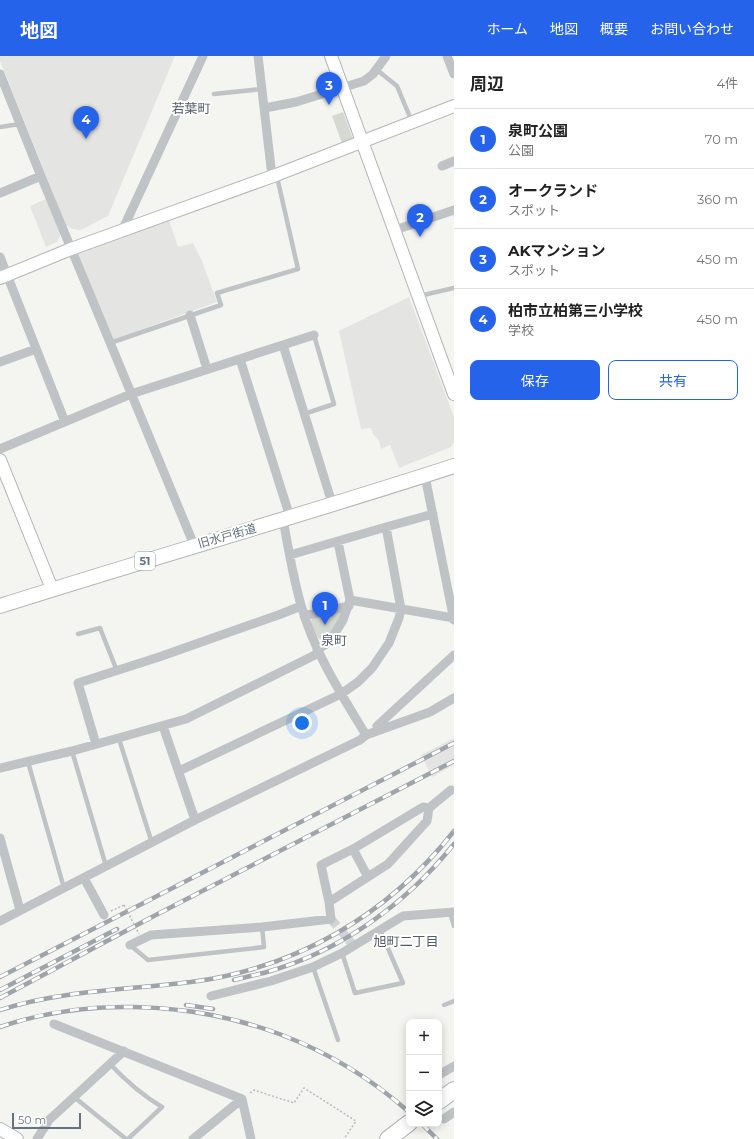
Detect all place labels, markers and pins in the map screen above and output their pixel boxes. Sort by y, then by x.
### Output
pin: 3 [316,72,342,105]
pin: 4 [73,106,99,139]
pin: 2 [407,204,433,237]
pin: 1 [312,592,338,625]

